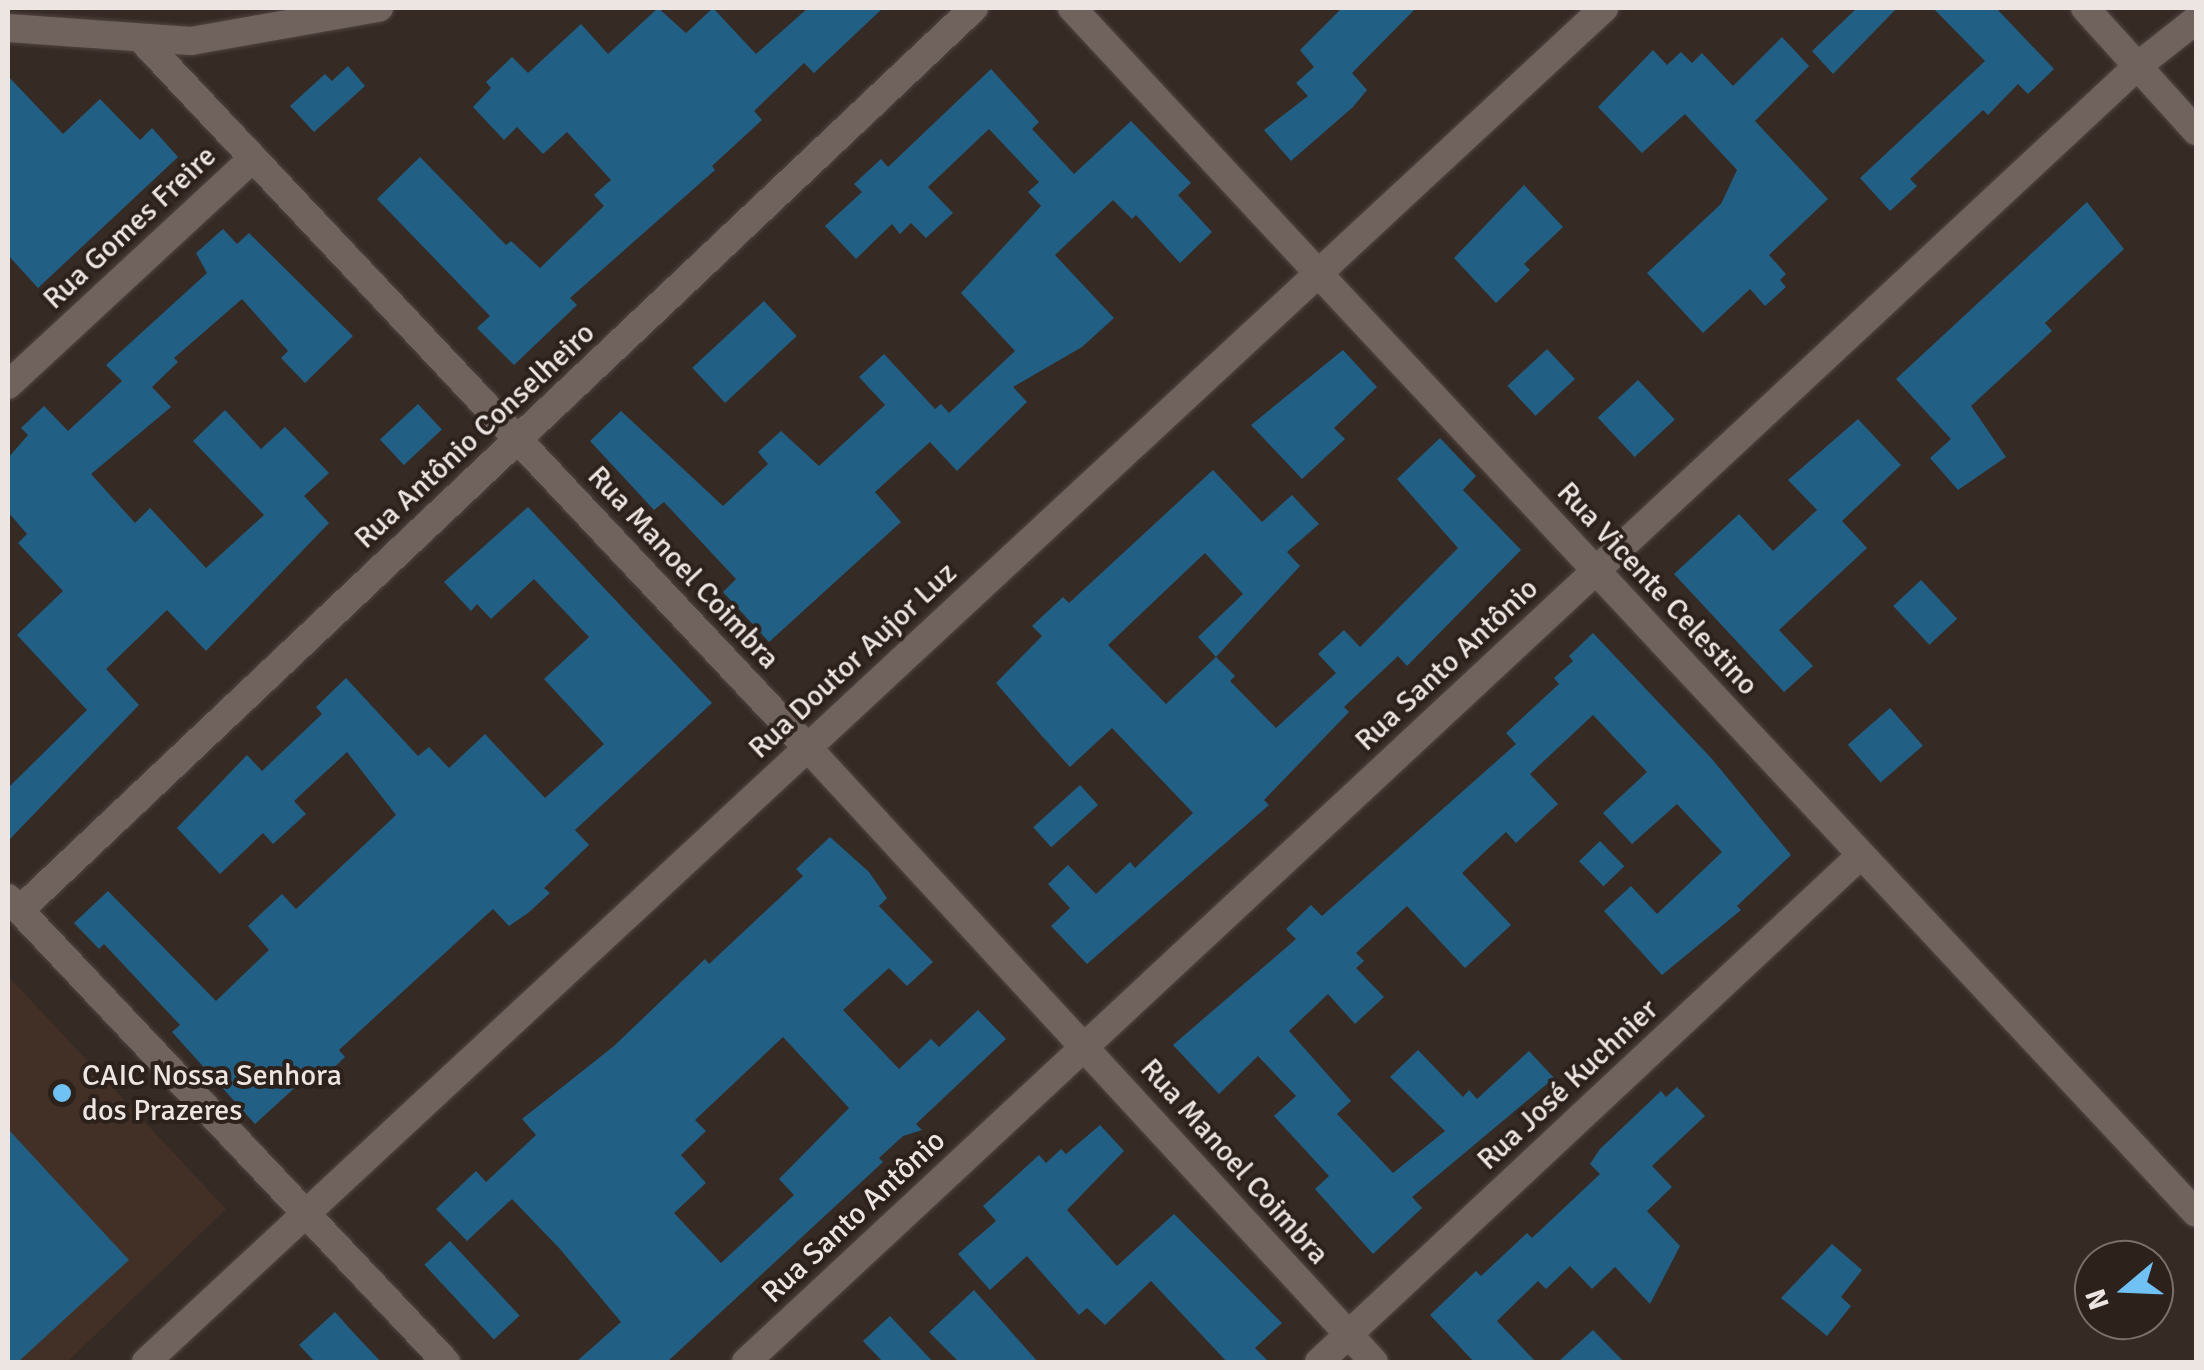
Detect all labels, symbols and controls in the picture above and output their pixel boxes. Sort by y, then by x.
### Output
street label: Rua Gomes Freire [36,139,224,317]
street label: Rua Antônio Conselheiro [347,315,603,557]
street label: Rua Manoel Coimbra [580,459,786,677]
street label: Rua Vicente Celestino [1549,475,1765,703]
street label: Rua Doutor Aujor Luz [742,555,964,767]
street label: Rua Santo Antônio [1348,571,1546,759]
street label: Rua José Kuchnier [1470,992,1666,1178]
street label: Rua Manoel Coimbra [1132,1052,1336,1272]
place label: CAIC Nossa Senhora dos Prazeres [82,1058,342,1128]
marker: CAIC Nossa Senhora dos Prazeres [51,1082,73,1104]
street label: Rua Santo Antônio [755,1123,953,1311]
north arrow [2074,1240,2174,1340]
text: N [2078,1284,2117,1314]

